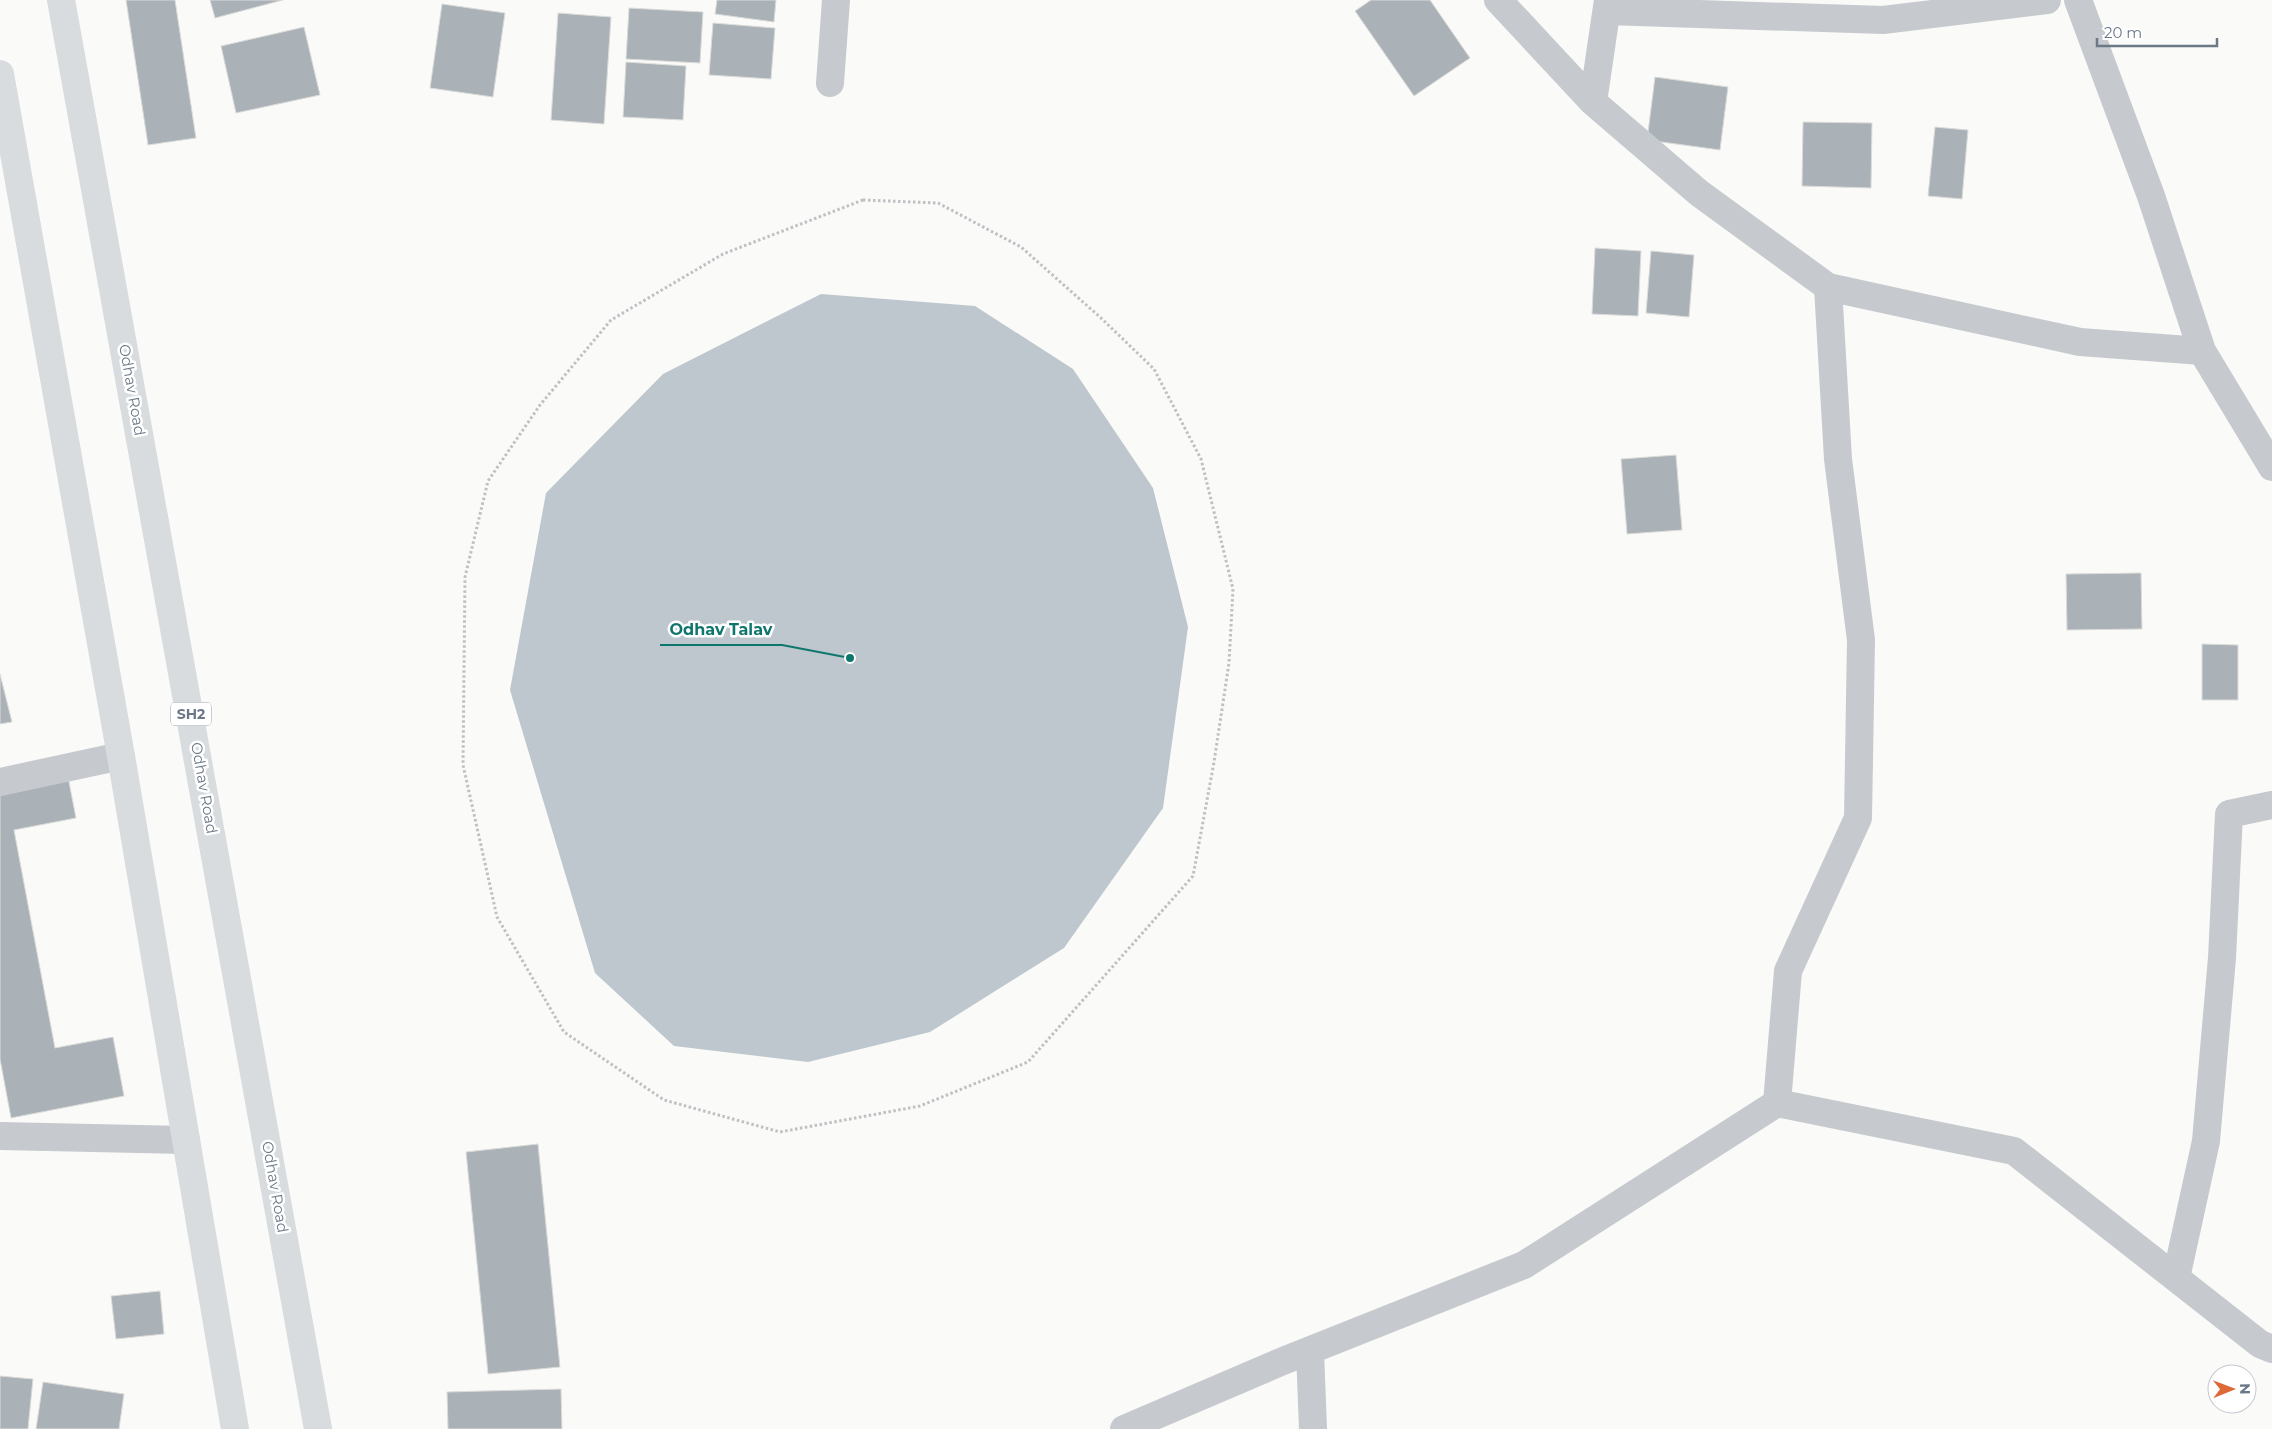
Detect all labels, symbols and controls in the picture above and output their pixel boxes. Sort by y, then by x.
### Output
scale bar [2097,15,2217,47]
text: 20 m [2104,23,2142,42]
street label: Odhav Road [115,343,150,437]
callout: Odhav Talav [660,614,782,645]
text: Odhav Talav [670,620,773,639]
road number: SH2 [171,702,211,726]
street label: Odhav Road [187,741,222,835]
street label: Odhav Road [258,1140,293,1234]
north arrow [2207,1364,2257,1414]
text: N [2236,1383,2254,1395]

